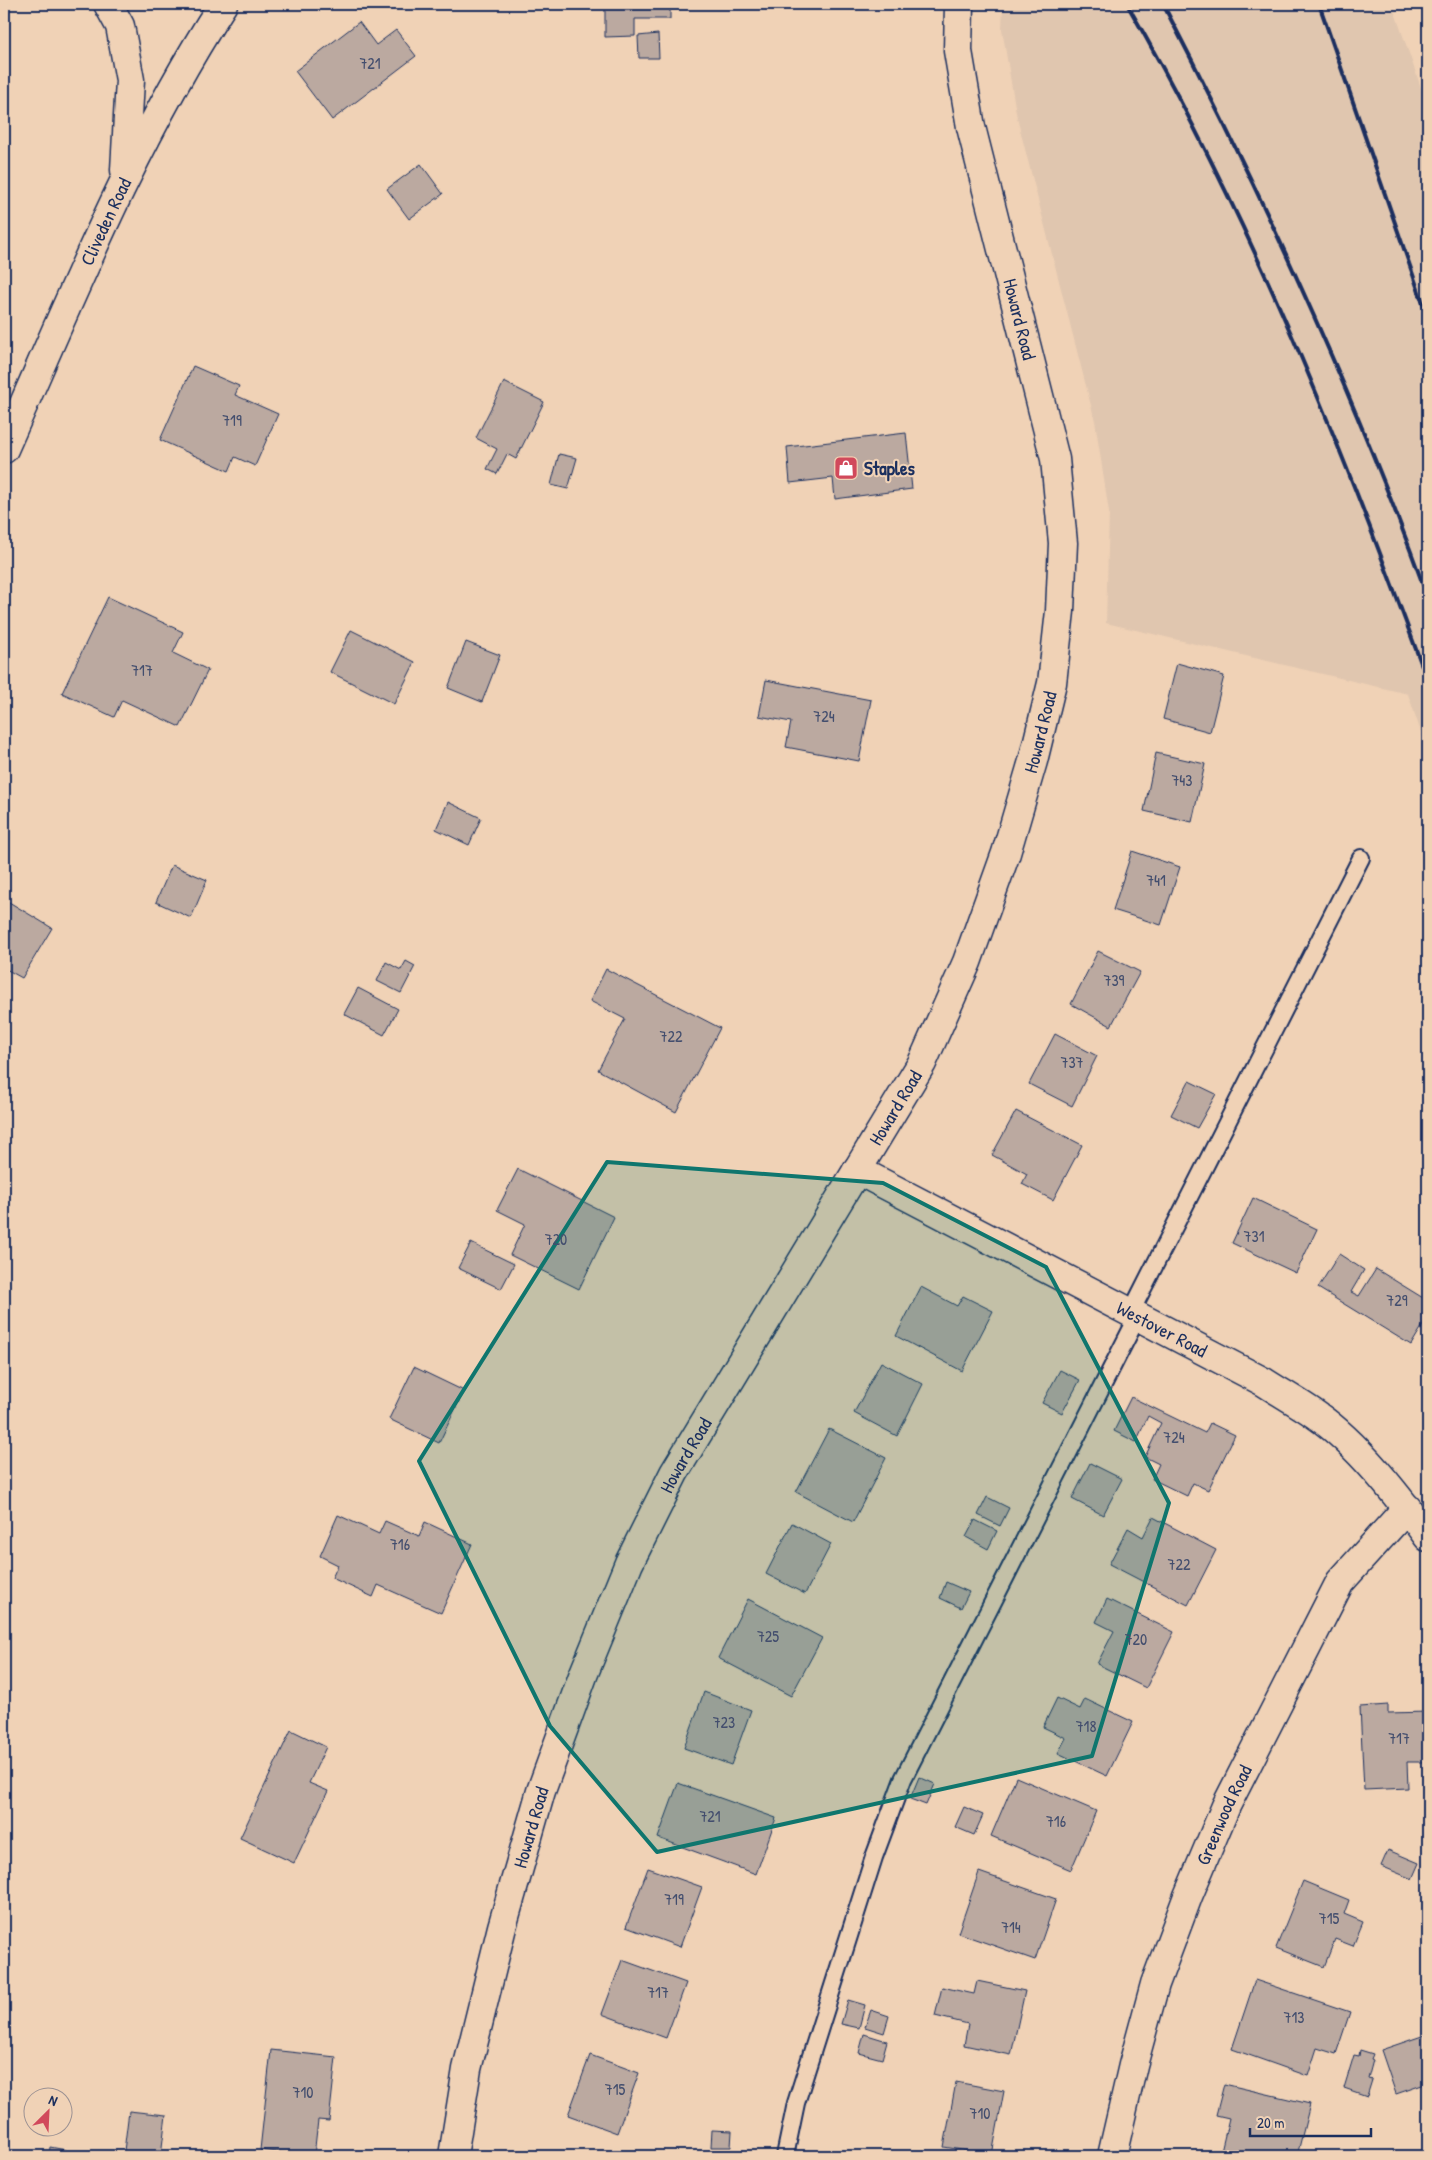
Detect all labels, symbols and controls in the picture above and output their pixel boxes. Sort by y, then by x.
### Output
house number: 721 [359,52,381,74]
street label: Cliveden Road [74,173,137,270]
street label: Howard Road [997,276,1043,363]
house number: 719 [222,409,242,431]
shop icon: Staples [833,455,859,481]
place label: Staples [864,455,915,482]
house number: 717 [131,659,153,681]
street label: Howard Road [1017,688,1063,776]
house number: 724 [813,705,835,727]
house number: 743 [1171,769,1193,791]
house number: 741 [1146,869,1166,891]
house number: 739 [1104,969,1125,991]
house number: 722 [660,1025,683,1047]
house number: 737 [1060,1051,1084,1073]
street label: Howard Road [862,1065,928,1150]
house number: 731 [1244,1225,1265,1247]
house number: 720 [545,1228,567,1250]
house number: 729 [1386,1289,1408,1311]
street label: Westover Road [1112,1295,1212,1364]
street label: Howard Road [653,1412,718,1497]
house number: 724 [1163,1426,1185,1448]
house number: 716 [390,1533,410,1555]
house number: 722 [1168,1553,1191,1575]
house number: 725 [757,1625,779,1647]
house number: 720 [1125,1628,1147,1650]
house number: 723 [713,1711,735,1733]
house number: 718 [1076,1715,1096,1737]
house number: 717 [1388,1727,1410,1749]
street label: Greenwood Road [1190,1760,1258,1869]
street label: Howard Road [507,1783,555,1871]
house number: 721 [699,1805,721,1827]
house number: 716 [1046,1810,1066,1832]
house number: 719 [664,1888,684,1910]
house number: 715 [1319,1907,1339,1929]
house number: 714 [1001,1916,1021,1938]
house number: 717 [647,1981,669,2003]
house number: 713 [1284,2006,1304,2028]
house number: 715 [605,2078,625,2100]
house number: 710 [293,2081,313,2103]
north arrow [22,2088,72,2138]
text: N [46,2089,61,2110]
house number: 710 [970,2102,990,2124]
scale bar [1250,2105,1371,2137]
text: 20 m [1257,2112,1284,2133]

